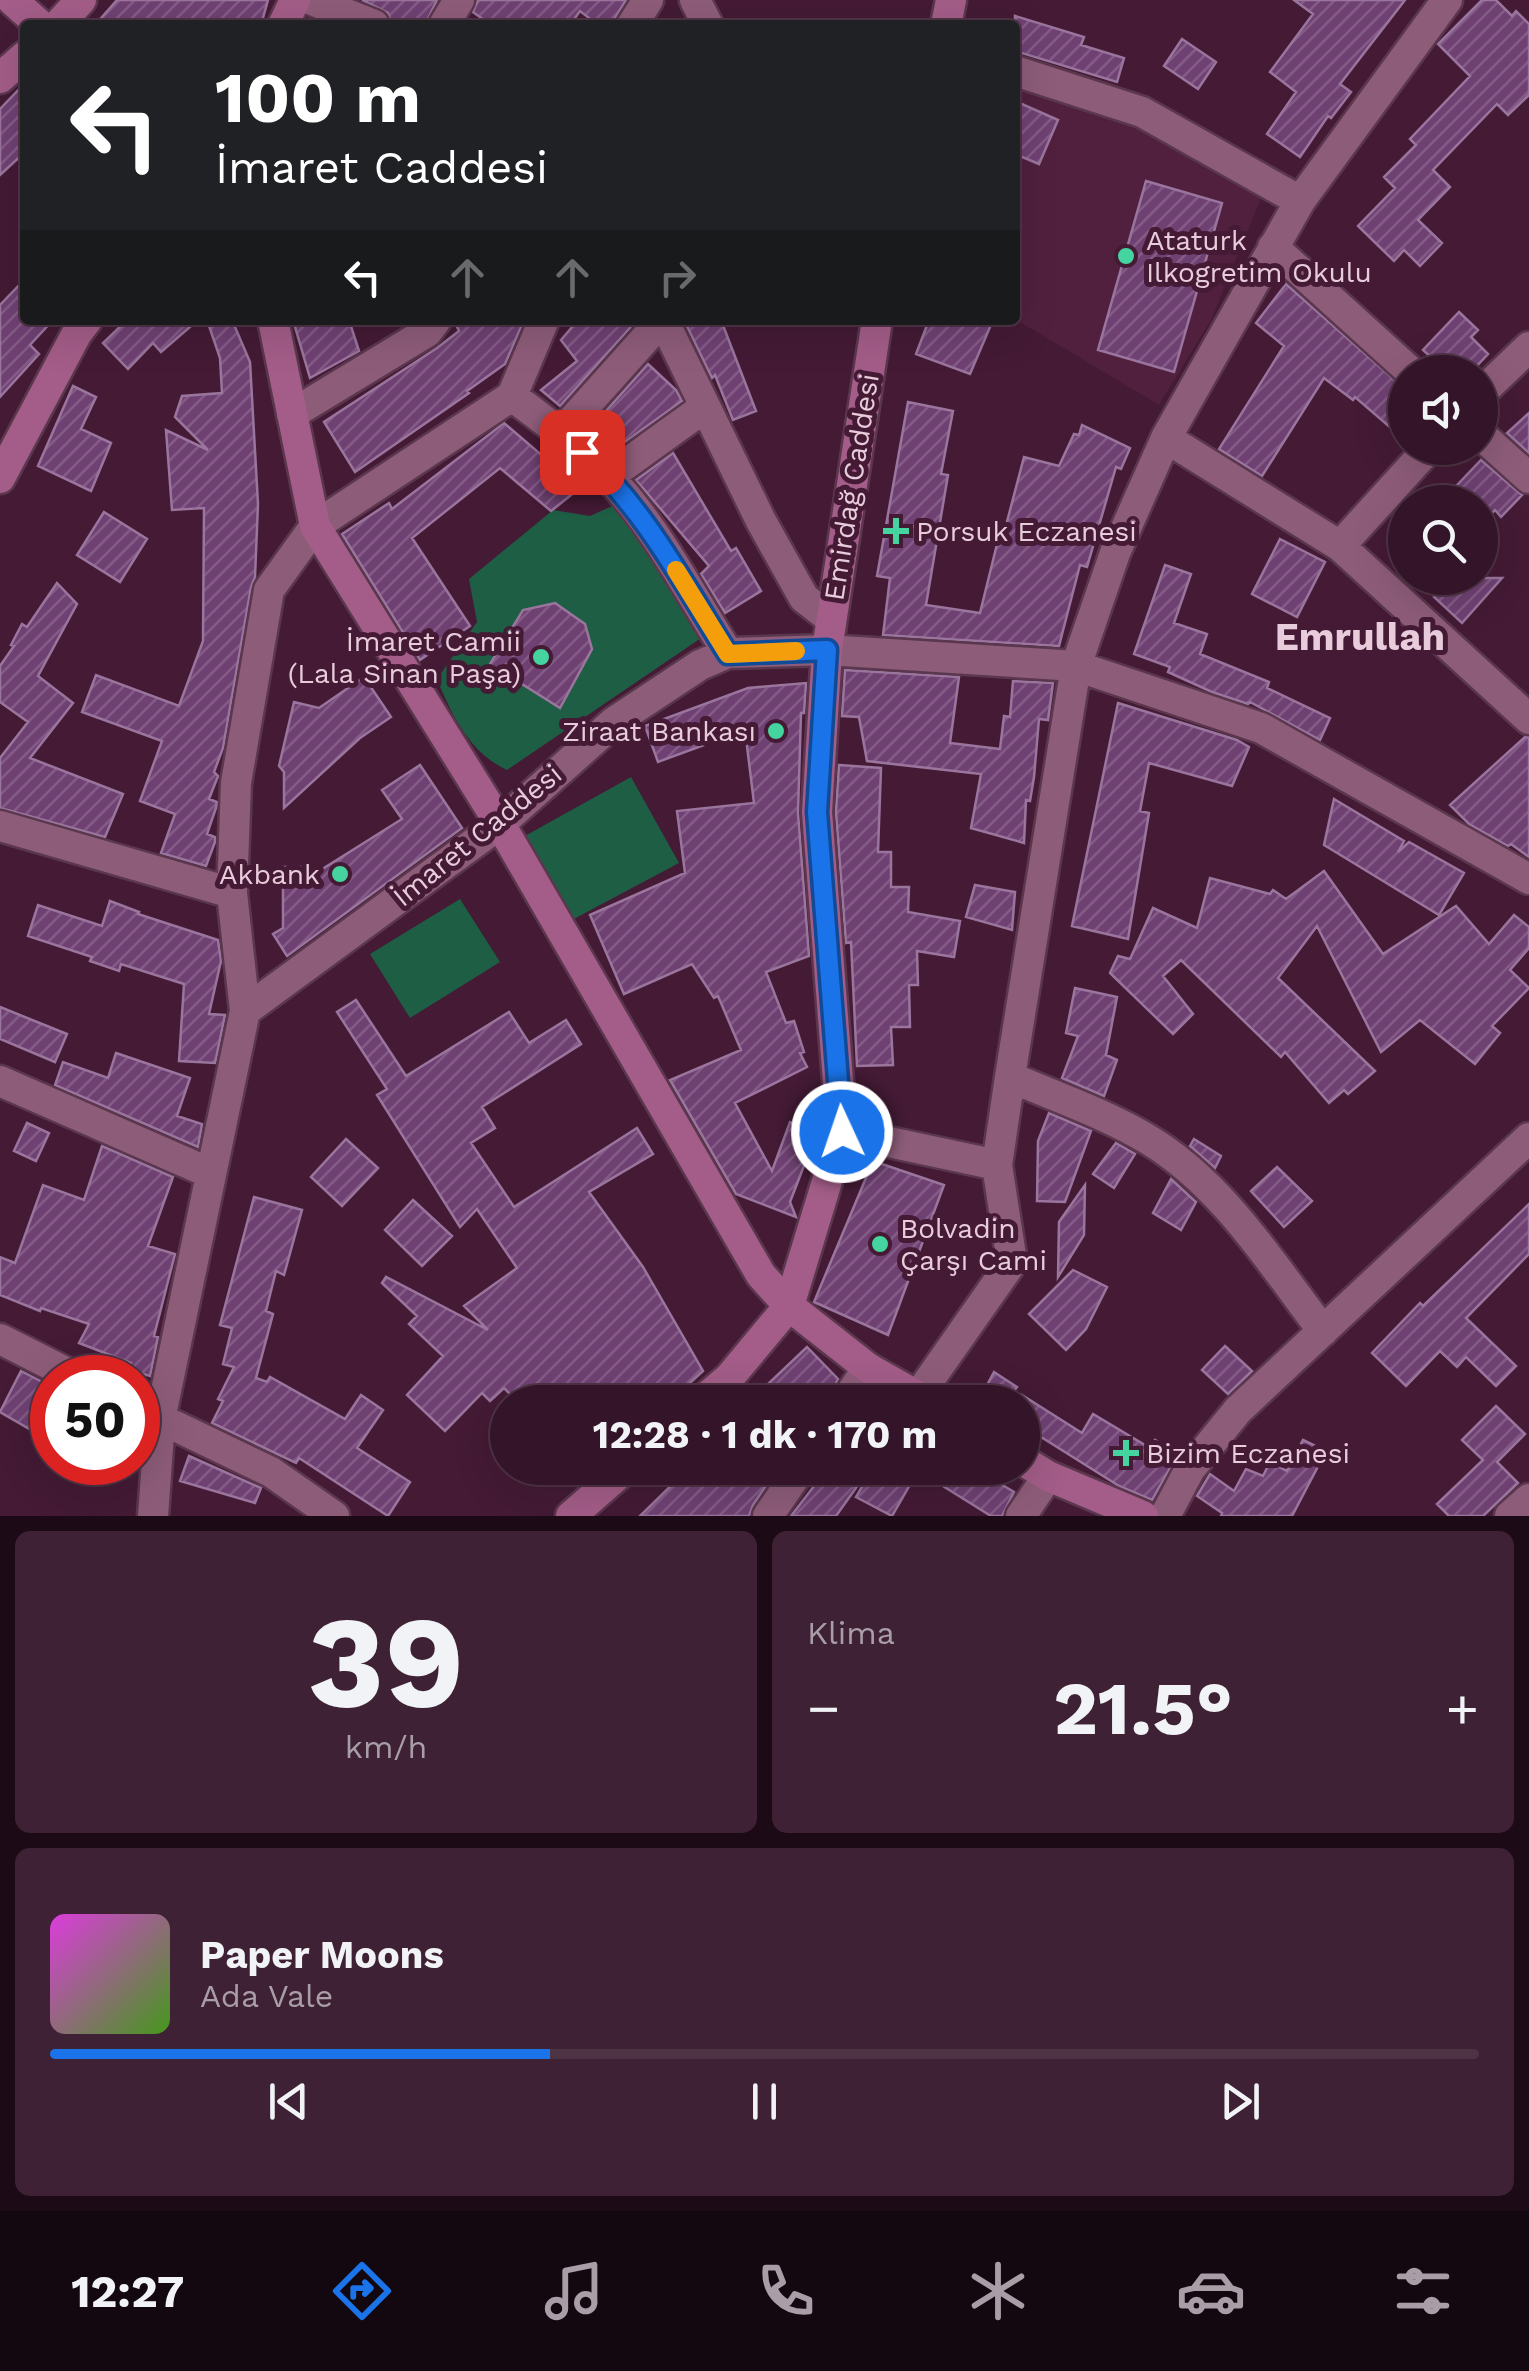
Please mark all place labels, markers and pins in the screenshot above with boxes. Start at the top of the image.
place label: Ataturk Ilkogretim Okulu [1146,224,1372,289]
marker: Ataturk Ilkogretim Okulu [1115,245,1137,267]
pin [540,410,625,495]
place label: Porsuk Eczanesi [916,515,1137,548]
marker: Porsuk Eczanesi [885,520,907,542]
place label: İmaret Camii (Lala Sinan Paşa) [288,625,521,690]
marker: İmaret Camii (Lala Sinan Paşa) [530,646,552,668]
place label: Ziraat Bankası [562,715,756,748]
marker: Ziraat Bankası [765,720,787,742]
place label: Akbank [219,858,320,891]
marker: Akbank [329,863,351,885]
place label: Bolvadin Çarşı Cami [900,1212,1047,1277]
marker: Bolvadin Çarşı Cami [869,1233,891,1255]
place label: Bizim Eczanesi [1146,1437,1350,1470]
marker: Bizim Eczanesi [1115,1442,1137,1464]

